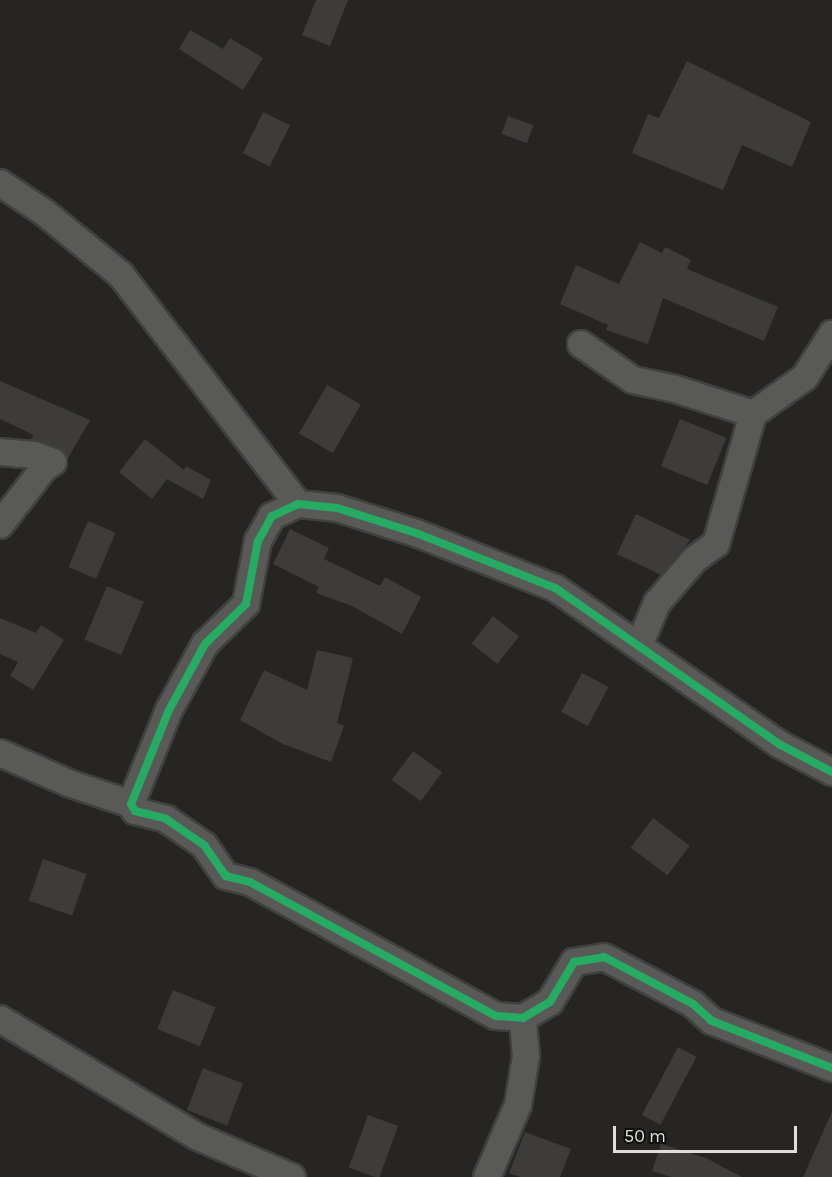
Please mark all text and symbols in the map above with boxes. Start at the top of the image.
scale bar [616,1114,800,1152]
text: 50 m [624,1125,666,1147]

